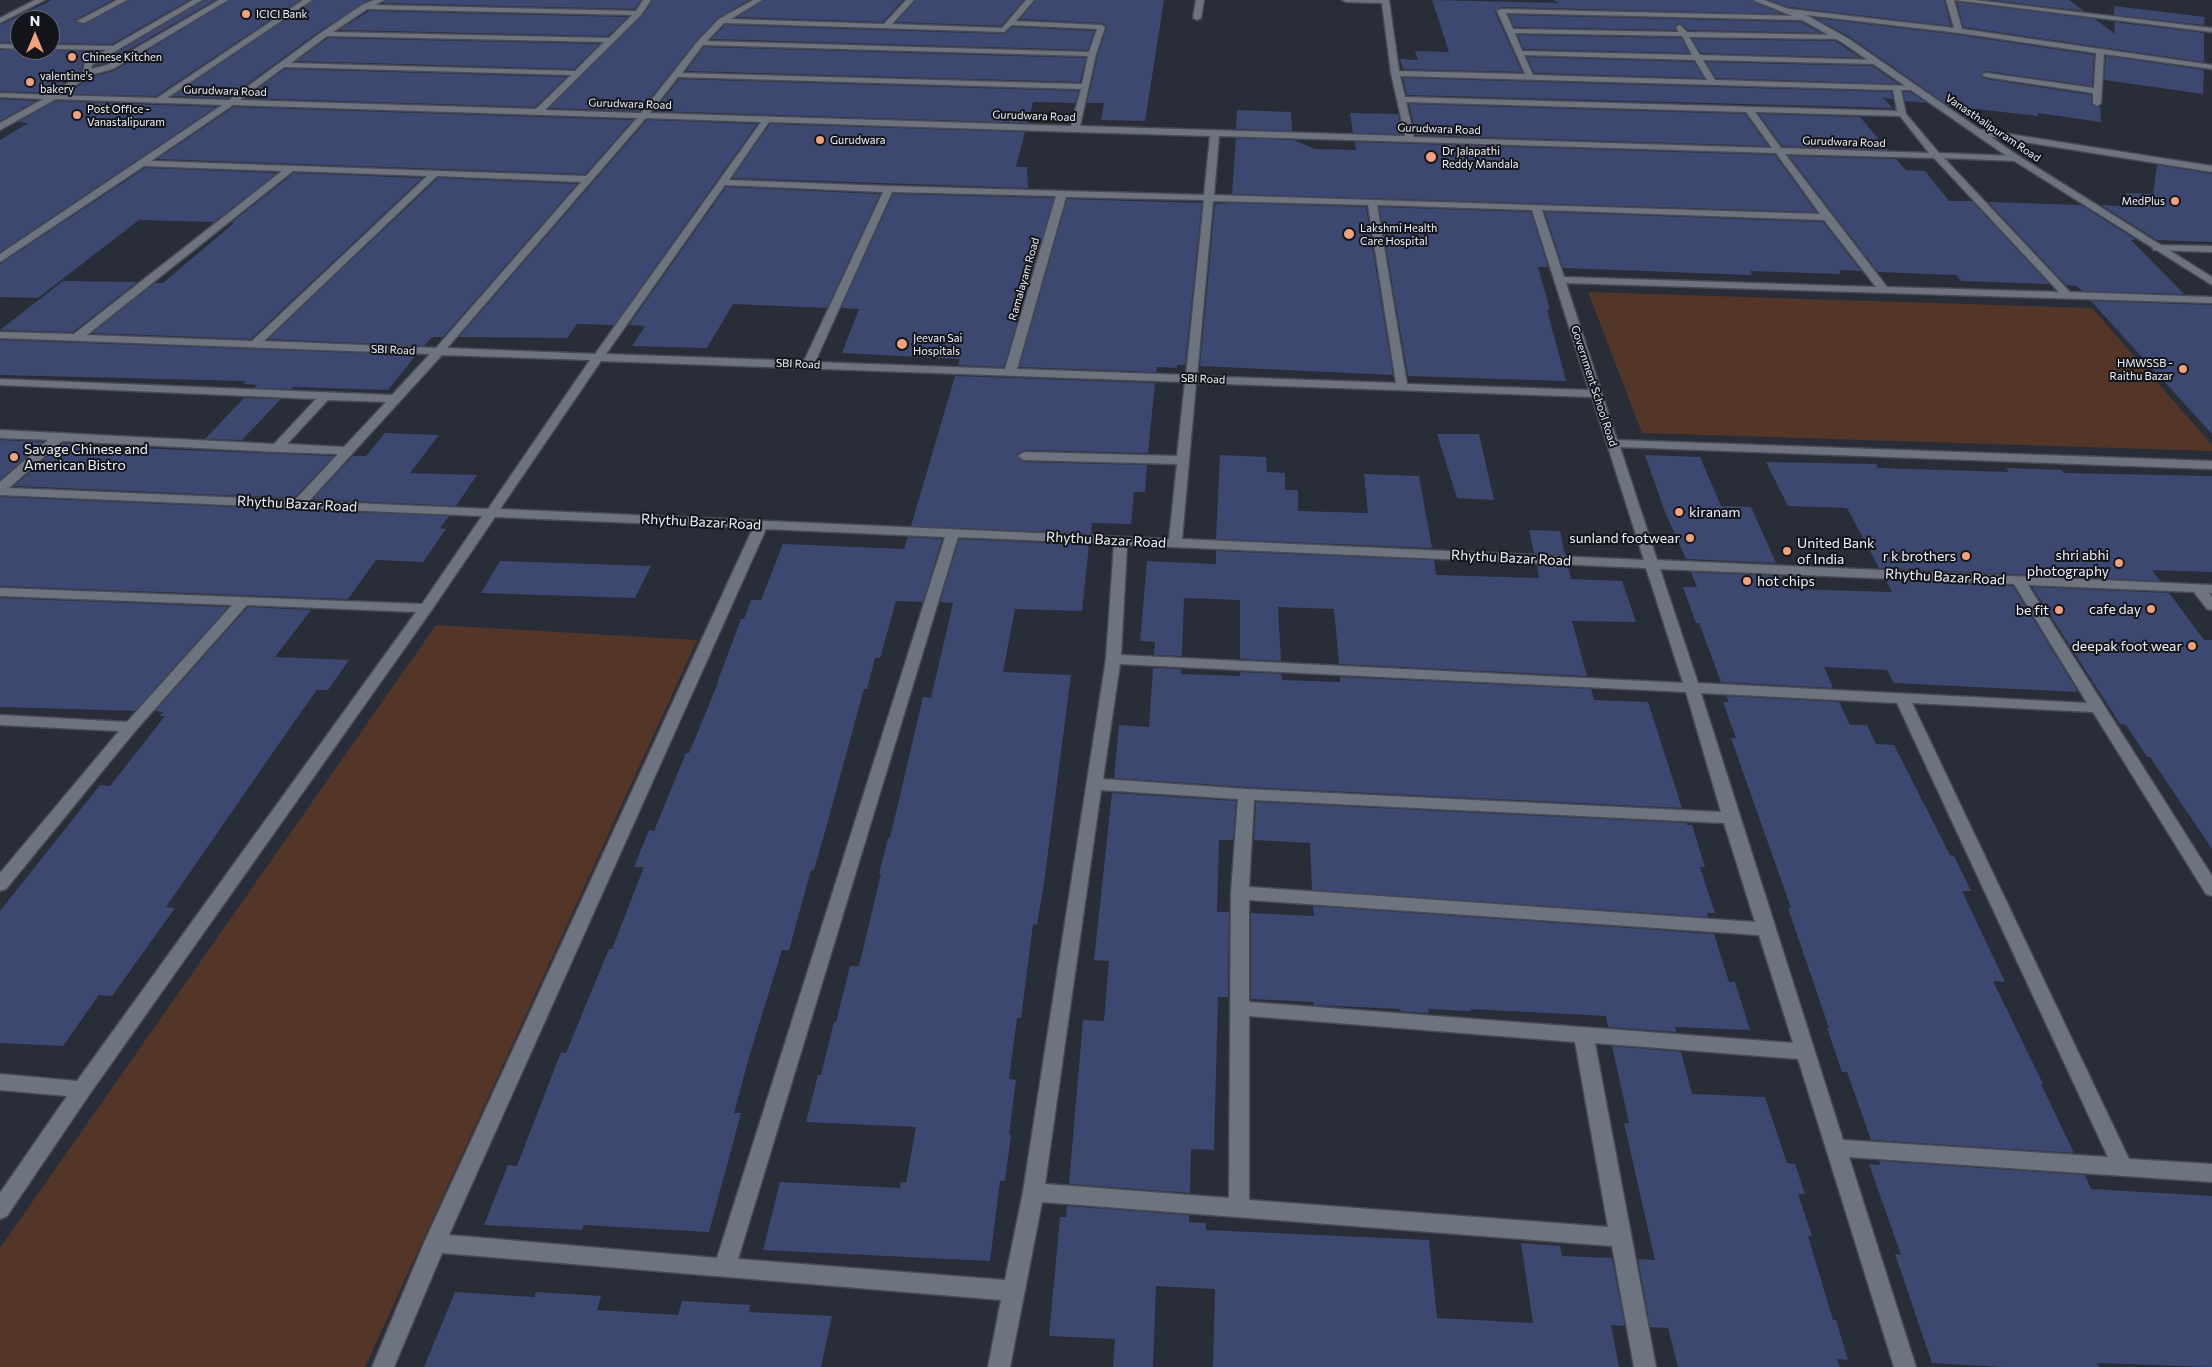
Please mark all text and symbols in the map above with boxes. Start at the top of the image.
place label: ICICI Bank [256,7,308,21]
marker: ICICI Bank [240,8,252,20]
north arrow [10,10,60,60]
text: N [30,12,40,29]
place label: Chinese Kitchen [82,50,162,64]
marker: Chinese Kitchen [66,51,78,63]
place label: valentine's bakery [40,69,93,95]
marker: valentine's bakery [24,76,36,88]
street label: Gurudwara Road [183,83,267,99]
street label: Vanasthalipuram Road [1943,91,2043,165]
street label: Gurudwara Road [588,96,672,112]
place label: Post Office - Vanastalipuram [87,102,165,128]
street label: Gurudwara Road [992,108,1076,124]
marker: Post Office - Vanastalipuram [71,109,83,121]
street label: Gurudwara Road [1397,121,1481,137]
place label: Gurudwara [830,133,886,147]
marker: Gurudwara [814,134,826,146]
street label: Gurudwara Road [1802,134,1886,150]
place label: Dr Jalapathi Reddy Mandala [1442,144,1518,170]
marker: Dr Jalapathi Reddy Mandala [1424,150,1438,164]
place label: MedPlus [2121,194,2165,208]
marker: MedPlus [2169,195,2181,207]
place label: Lakshmi Health Care Hospital [1360,221,1437,247]
marker: Lakshmi Health Care Hospital [1342,227,1356,241]
street label: Ramalayam Road [1006,236,1042,322]
street label: Government School Road [1568,324,1620,448]
place label: Jeevan Sai Hospitals [913,331,962,357]
marker: Jeevan Sai Hospitals [895,337,909,351]
street label: SBI Road [371,343,415,357]
place label: HMWSSB - Raithu Bazar [2110,356,2173,382]
street label: SBI Road [776,357,820,371]
marker: HMWSSB - Raithu Bazar [2177,363,2189,375]
street label: SBI Road [1181,372,1225,386]
place label: Savage Chinese and American Bistro [24,441,148,474]
marker: Savage Chinese and American Bistro [8,451,20,463]
street label: Rhythu Bazar Road [236,492,358,516]
place label: kiranam [1689,504,1741,520]
marker: kiranam [1673,506,1685,518]
street label: Rhythu Bazar Road [640,510,762,534]
street label: Rhythu Bazar Road [1045,528,1167,552]
place label: sunland footwear [1569,530,1680,546]
marker: sunland footwear [1684,532,1696,544]
place label: United Bank of India [1797,535,1875,568]
marker: United Bank of India [1781,545,1793,557]
street label: Rhythu Bazar Road [1450,546,1572,570]
place label: shri abhi photography [2027,547,2109,580]
place label: r k brothers [1883,548,1956,564]
marker: r k brothers [1960,550,1972,562]
marker: shri abhi photography [2113,557,2125,569]
street label: Rhythu Bazar Road [1884,565,2006,589]
place label: hot chips [1757,573,1815,589]
marker: hot chips [1741,575,1753,587]
place label: cafe day [2089,601,2141,617]
place label: be fit [2016,602,2049,618]
marker: cafe day [2145,603,2157,615]
marker: be fit [2053,604,2065,616]
place label: deepak foot wear [2072,638,2182,654]
marker: deepak foot wear [2186,640,2198,652]

